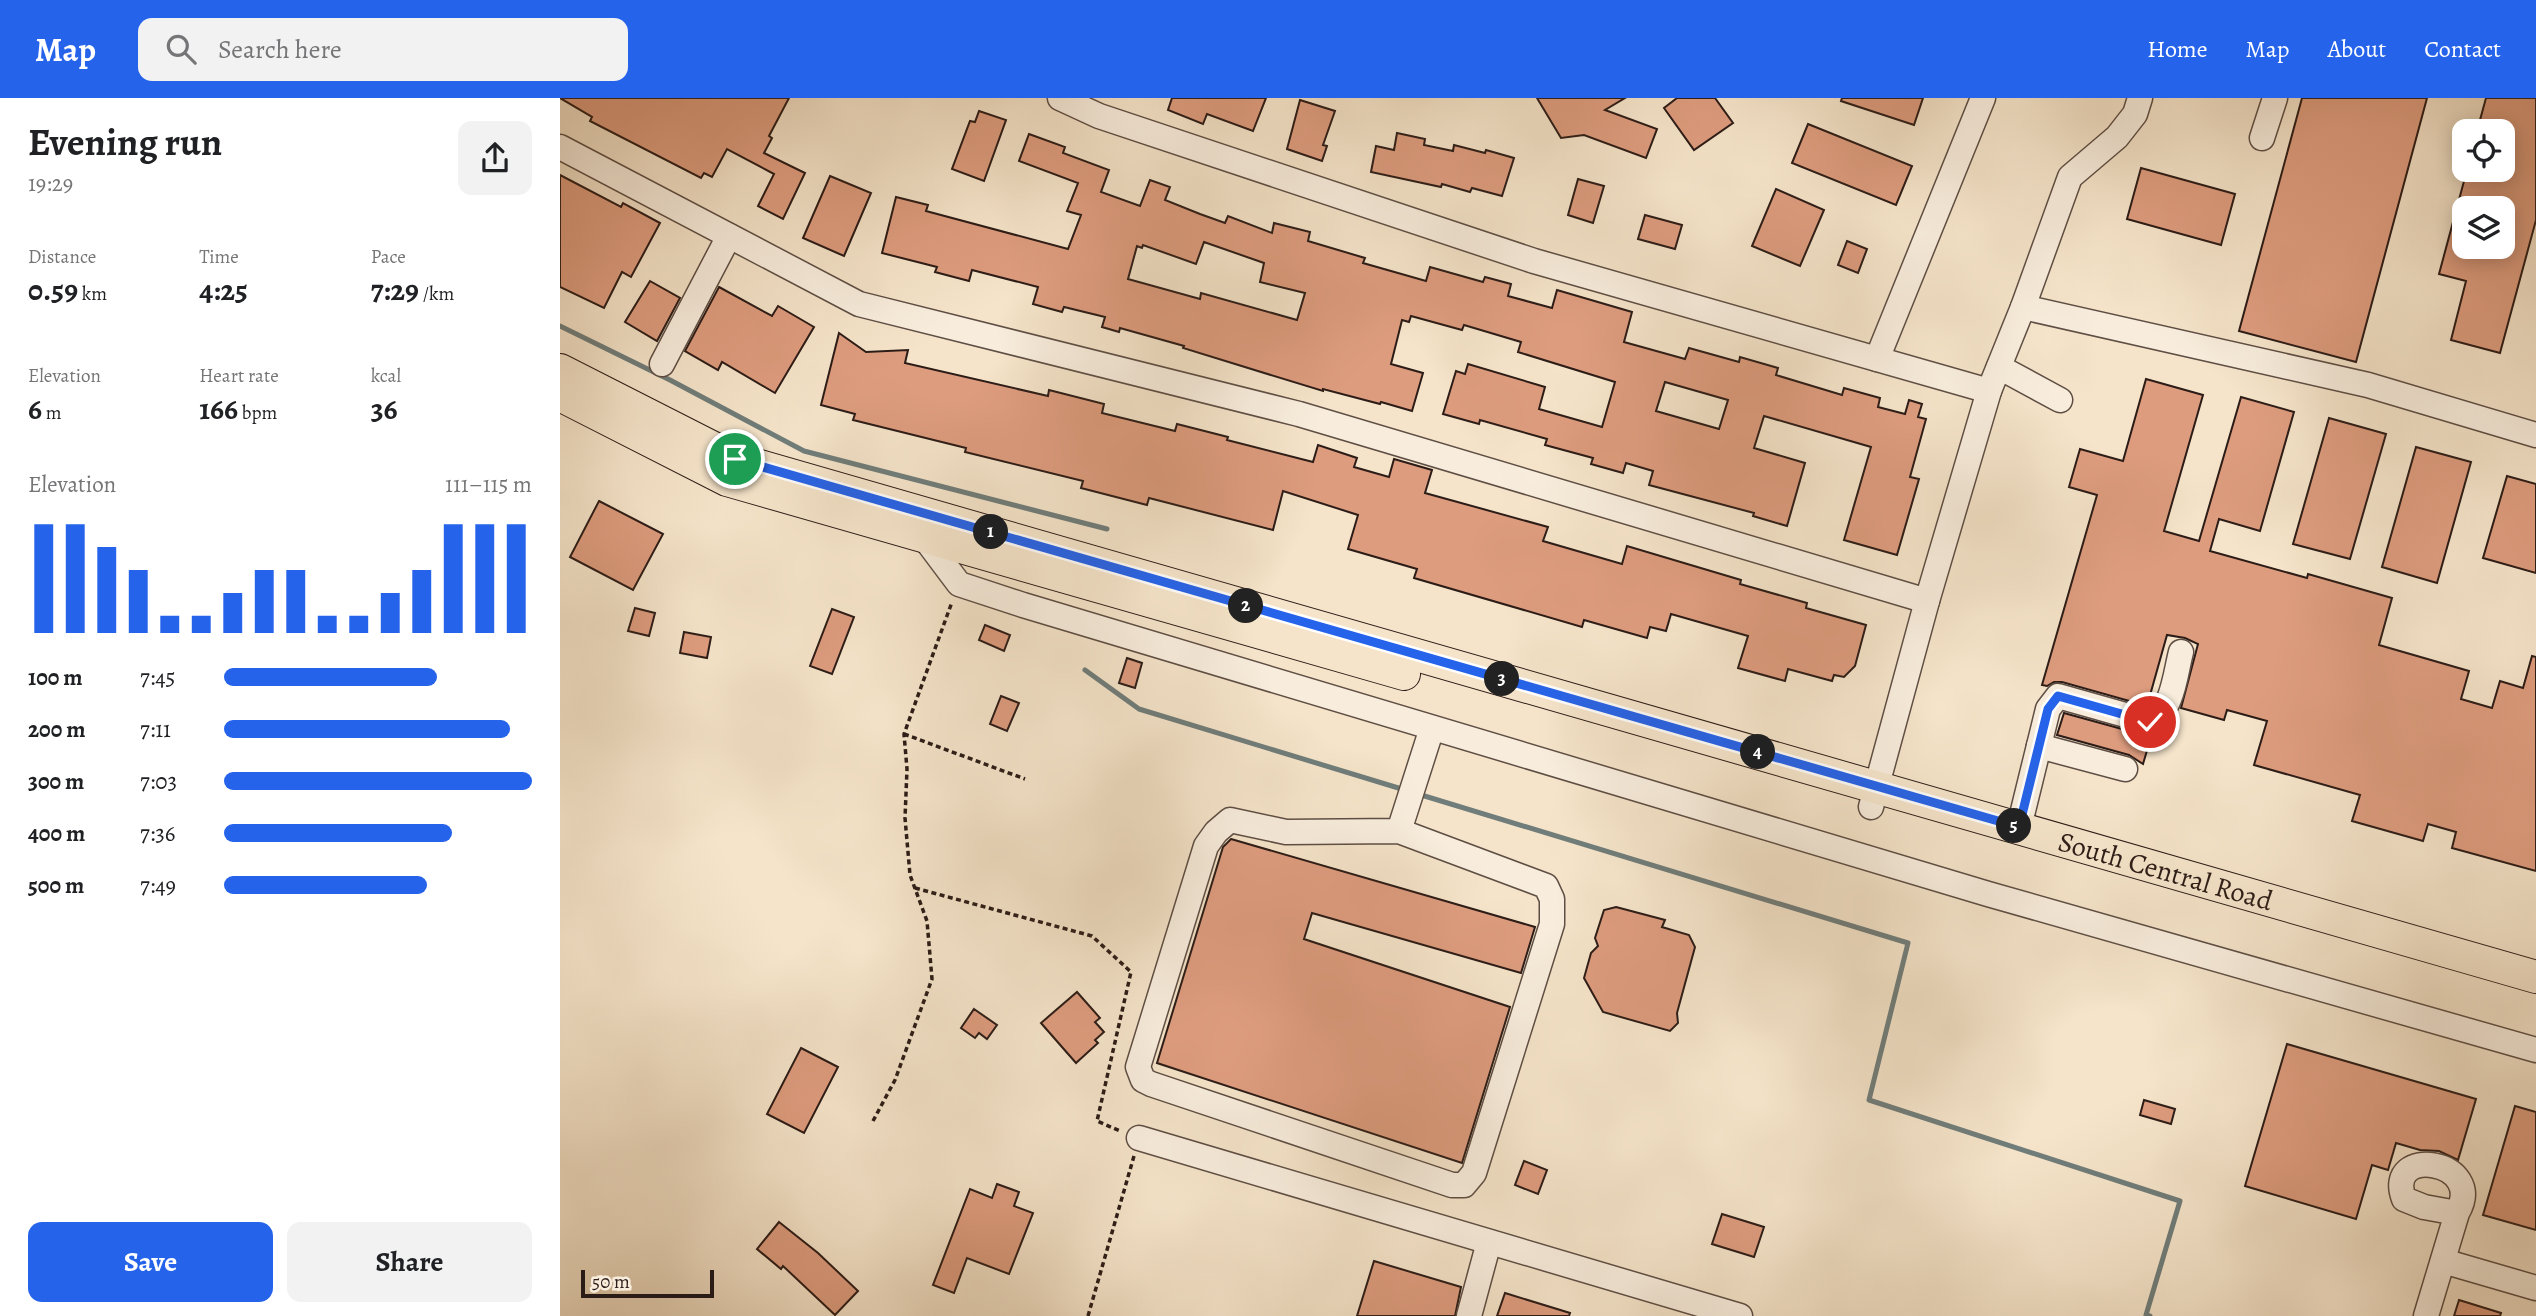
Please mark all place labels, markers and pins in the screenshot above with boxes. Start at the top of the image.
pin [705,429,765,489]
pin: 1 [974,514,1008,550]
pin: 2 [1228,588,1264,624]
pin: 3 [1485,662,1520,696]
pin [2120,692,2180,752]
pin: 4 [1740,734,1776,770]
pin: 5 [1996,808,2032,844]

